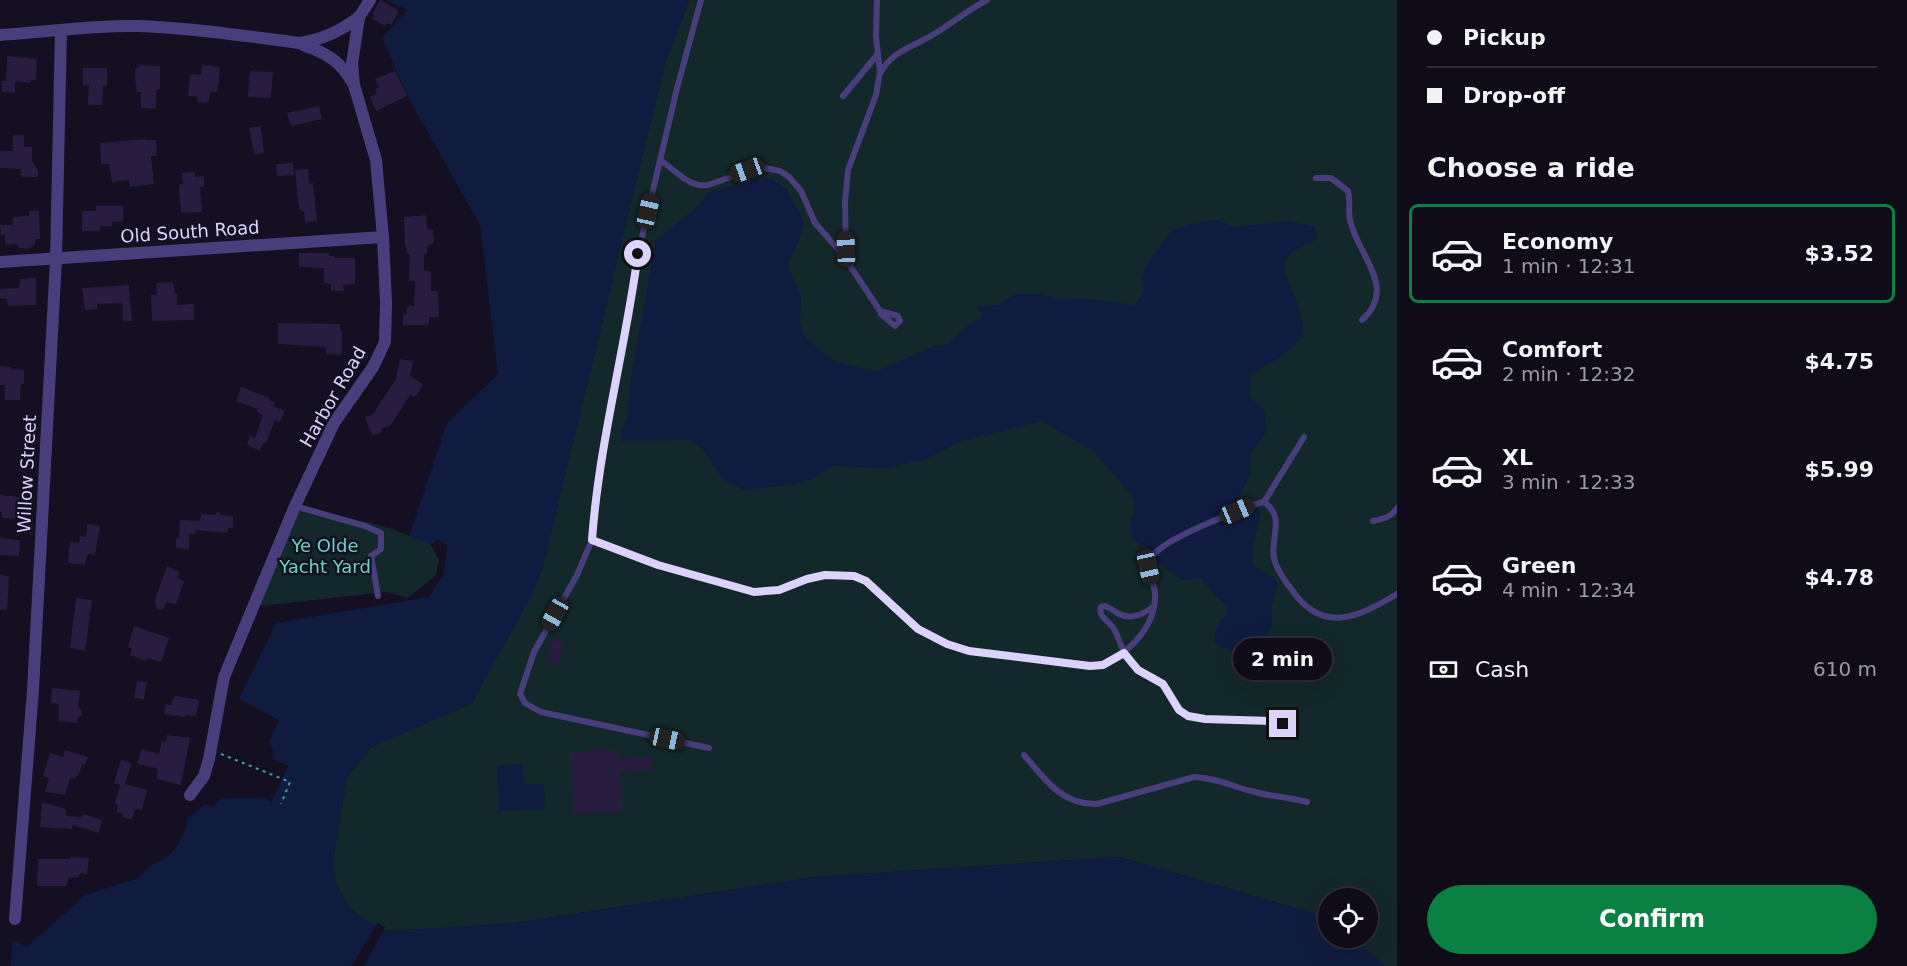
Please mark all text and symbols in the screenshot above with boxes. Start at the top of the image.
text: Pickup [1463,25,1546,50]
text: Drop-off [1463,83,1565,108]
text: Choose a ride [1427,152,1635,183]
car [727,155,767,185]
car [635,191,661,231]
street label: Old South Road [120,216,260,247]
icon: car [1430,227,1484,281]
text: Economy [1502,229,1613,254]
car [836,231,856,267]
route start [624,240,651,267]
text: $3.52 [1804,241,1874,266]
text: 1 min · 12:31 [1502,254,1636,278]
icon: car [1430,335,1484,389]
text: Comfort [1502,337,1602,362]
street label: Harbor Road [295,343,370,451]
text: $4.75 [1804,349,1874,374]
text: 2 min · 12:32 [1502,362,1636,386]
street label: Willow Street [13,414,40,534]
icon: car [1430,443,1484,497]
text: XL [1502,445,1533,470]
text: $5.99 [1804,457,1874,482]
text: 3 min · 12:33 [1502,470,1636,494]
car [1217,496,1257,526]
park label: Ye Olde Yacht Yard [278,535,371,577]
car [1135,547,1161,587]
icon: car [1430,551,1484,605]
text: Green [1502,553,1576,578]
text: $4.78 [1804,565,1874,590]
text: 4 min · 12:34 [1502,578,1636,602]
car [538,594,572,634]
callout: 2 min [1234,637,1332,679]
text: 2 min [1251,647,1314,671]
icon: cash [1427,653,1460,686]
text: Cash [1475,657,1529,682]
text: 610 m [1813,657,1877,681]
route end [1269,710,1296,737]
car [648,726,686,752]
button: Confirm [1427,885,1877,954]
map controls [1318,888,1378,948]
button: locate [1318,888,1378,948]

